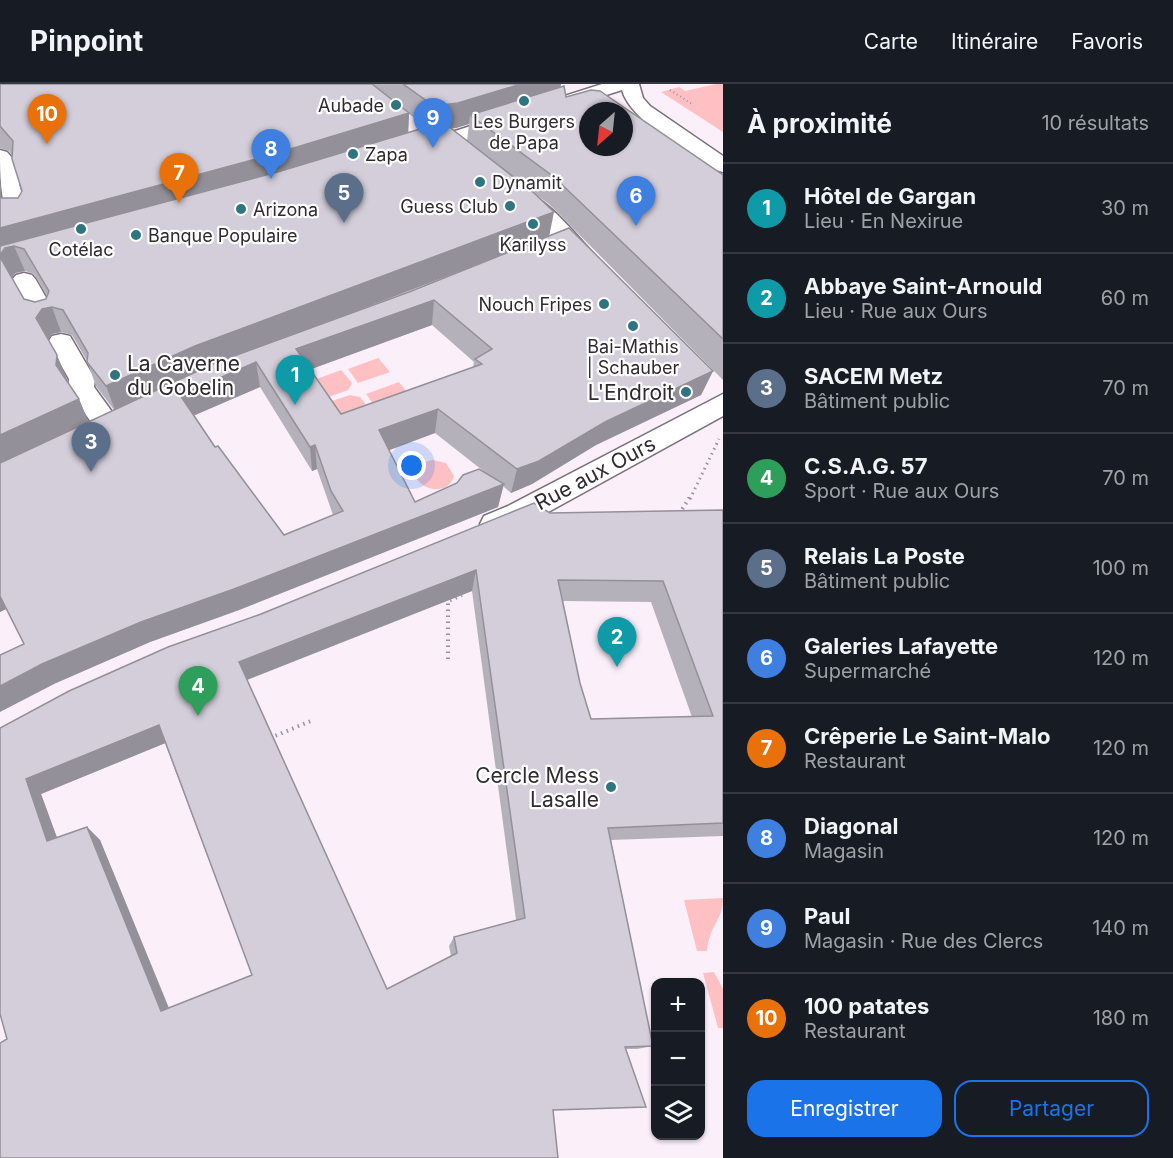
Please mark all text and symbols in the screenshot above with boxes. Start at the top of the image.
text: Pinpoint [30,24,143,58]
text: Carte [864,29,918,54]
text: Itinéraire [951,29,1038,54]
text: Favoris [1071,29,1143,54]
pin: 10 [28,94,66,144]
marker: Les Burgers de Papa [517,94,531,108]
place label: Aubade [318,95,384,116]
marker: Aubade [389,98,403,112]
pin: 9 [414,98,452,148]
north arrow [579,102,633,156]
text: À proximité [747,108,892,139]
place label: Les Burgers de Papa [473,111,575,153]
text: 10 résultats [1041,111,1149,135]
pin: 8 [252,130,290,179]
place label: Zapa [365,144,408,165]
marker: Zapa [346,147,360,161]
pin: 7 [160,154,198,203]
place label: Dynamit [492,172,562,193]
pin: 5 [324,174,364,223]
marker: Dynamit [473,175,487,189]
pin: 6 [616,176,656,226]
text: Hôtel de Gargan [804,183,976,209]
place label: Guess Club [400,196,498,217]
text: 1 [762,196,771,220]
text: 30 m [1101,196,1149,220]
place label: Arizona [253,199,318,220]
marker: Guess Club [503,199,517,213]
marker: Arizona [234,202,248,216]
text: Lieu · En Nexirue [804,209,963,233]
marker: Karilyss [526,217,540,231]
marker: Cotélac [74,222,88,236]
place label: Banque Populaire [148,225,297,246]
marker: Banque Populaire [129,228,143,242]
place label: Karilyss [499,234,567,255]
place label: Cotélac [49,239,113,260]
text: Abbaye Saint-Arnould [804,273,1042,299]
text: 2 [760,286,773,310]
text: 60 m [1101,286,1149,310]
place label: Nouch Fripes [478,294,592,315]
marker: Nouch Fripes [597,297,611,311]
text: Lieu · Rue aux Ours [804,299,987,323]
marker: Bai-Mathis | Schauber [626,319,640,333]
place label: Bai-Mathis | Schauber [587,336,680,378]
place label: La Caverne du Gobelin [127,351,240,400]
pin: 1 [276,356,314,405]
text: SACEM Metz [804,363,943,389]
marker: La Caverne du Gobelin [108,368,122,382]
text: 3 [760,376,773,400]
text: 70 m [1102,376,1149,400]
place label: L'Endroit [588,380,674,405]
marker: L'Endroit [679,385,693,399]
text: Bâtiment public [804,389,950,413]
pin: 3 [72,422,110,472]
street label: Rue aux Ours [530,431,660,515]
your location [397,451,426,480]
text: C.S.A.G. 57 [804,453,927,479]
text: 4 [760,466,773,490]
text: 70 m [1102,466,1149,490]
text: Sport · Rue aux Ours [804,479,999,503]
text: Relais La Poste [804,543,965,569]
text: 5 [760,556,773,580]
text: 100 m [1092,556,1149,580]
text: Bâtiment public [804,569,950,593]
pin: 2 [598,618,636,667]
text: Galeries Lafayette [804,633,998,659]
text: 6 [760,646,773,670]
text: 120 m [1093,646,1149,670]
text: Supermarché [804,659,931,683]
pin: 4 [178,666,218,716]
text: Crêperie Le Saint-Malo [804,723,1050,749]
text: 7 [761,736,772,760]
text: 120 m [1093,736,1149,760]
text: Restaurant [804,749,906,773]
place label: Cercle Mess Lasalle [475,763,599,812]
marker: Cercle Mess Lasalle [604,780,618,794]
text: Diagonal [804,813,898,839]
text: 8 [760,826,773,850]
text: 120 m [1093,826,1149,850]
text: Magasin [804,839,884,863]
text: Paul [804,903,850,929]
text: 9 [760,916,773,940]
text: 140 m [1092,916,1149,940]
text: Magasin · Rue des Clercs [804,929,1043,953]
map controls [651,978,705,1140]
button: + [651,978,705,1032]
text: 100 patates [804,993,929,1019]
text: 10 [755,1006,778,1030]
text: 180 m [1093,1006,1149,1030]
text: Restaurant [804,1019,906,1043]
button: − [651,1032,705,1086]
button: Enregistrer [747,1080,942,1137]
button: Partager [954,1080,1149,1137]
button: layers [651,1086,705,1140]

